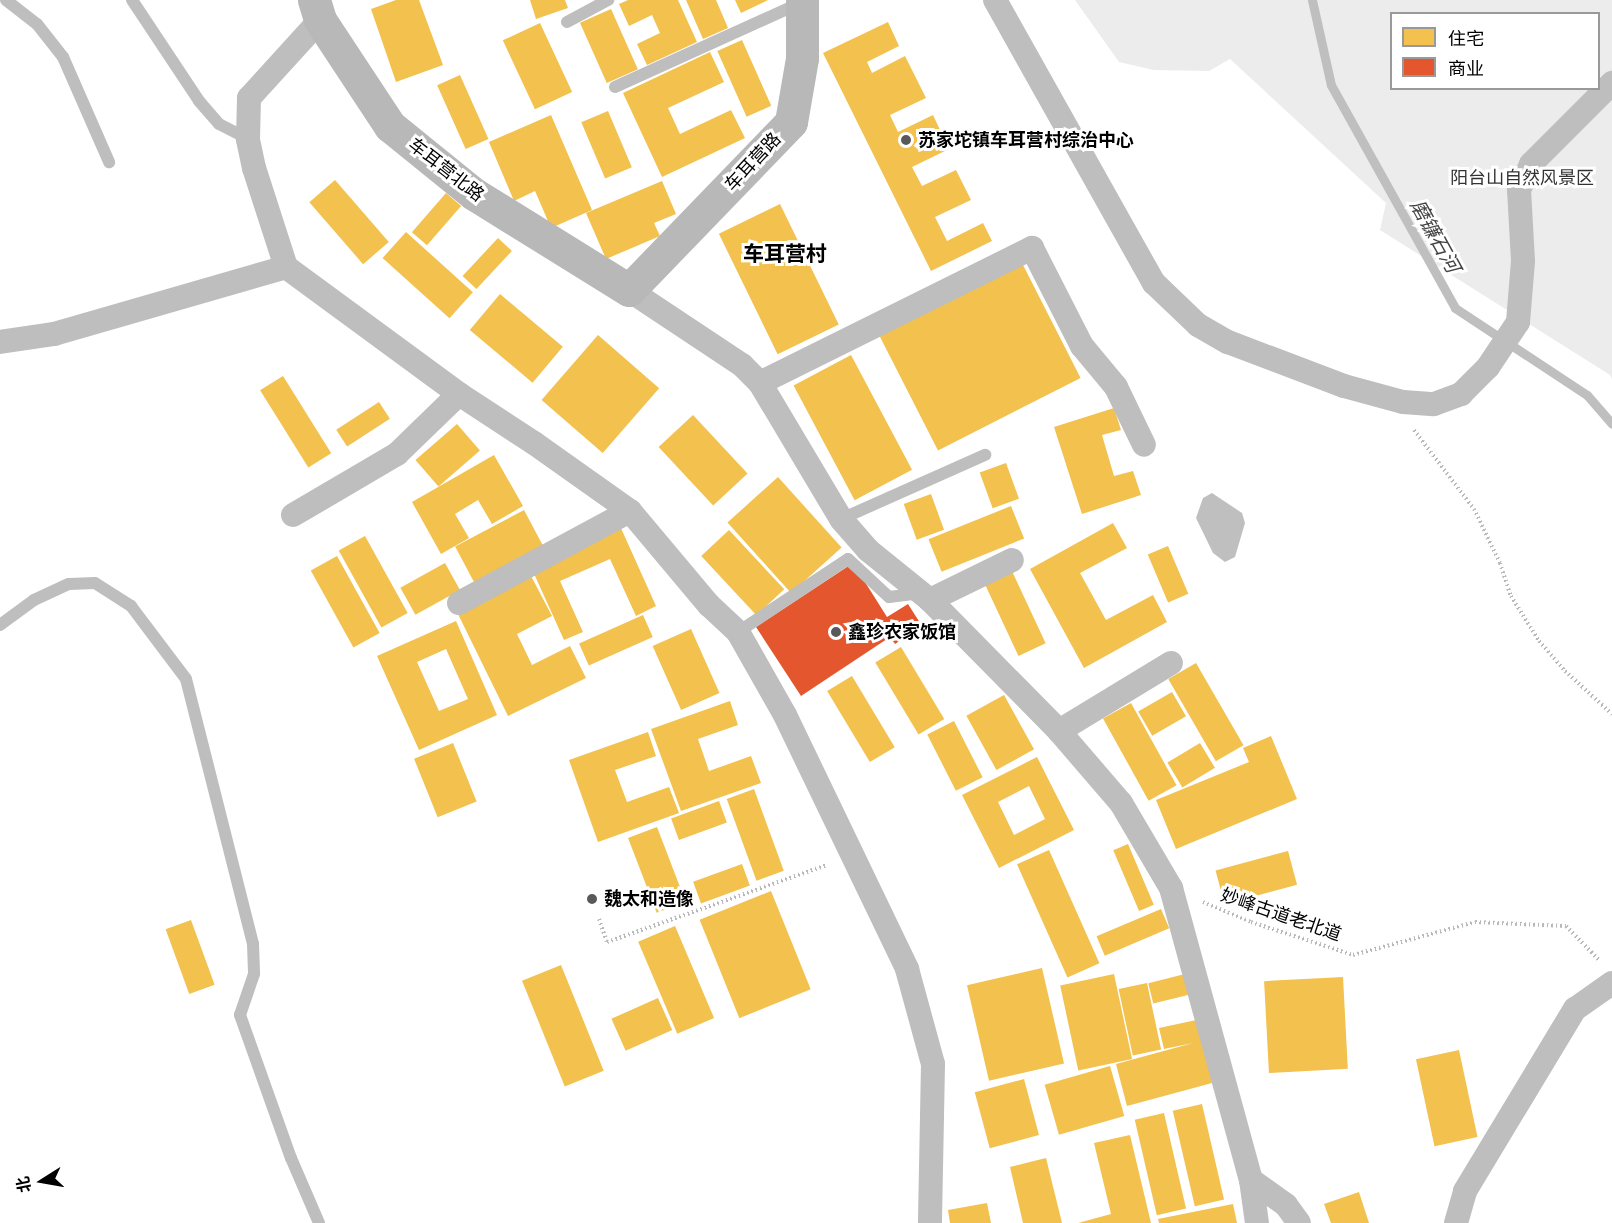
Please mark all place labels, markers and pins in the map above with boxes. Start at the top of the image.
place label: 苏家坨镇车耳营村综治中心 [918,129,1134,151]
marker: 苏家坨镇车耳营村综治中心 [899,133,913,147]
place label: 鑫珍农家饭馆 [848,621,956,643]
marker: 鑫珍农家饭馆 [829,625,843,639]
place label: 魏太和造像 [604,888,694,910]
marker: 魏太和造像 [585,892,599,906]

